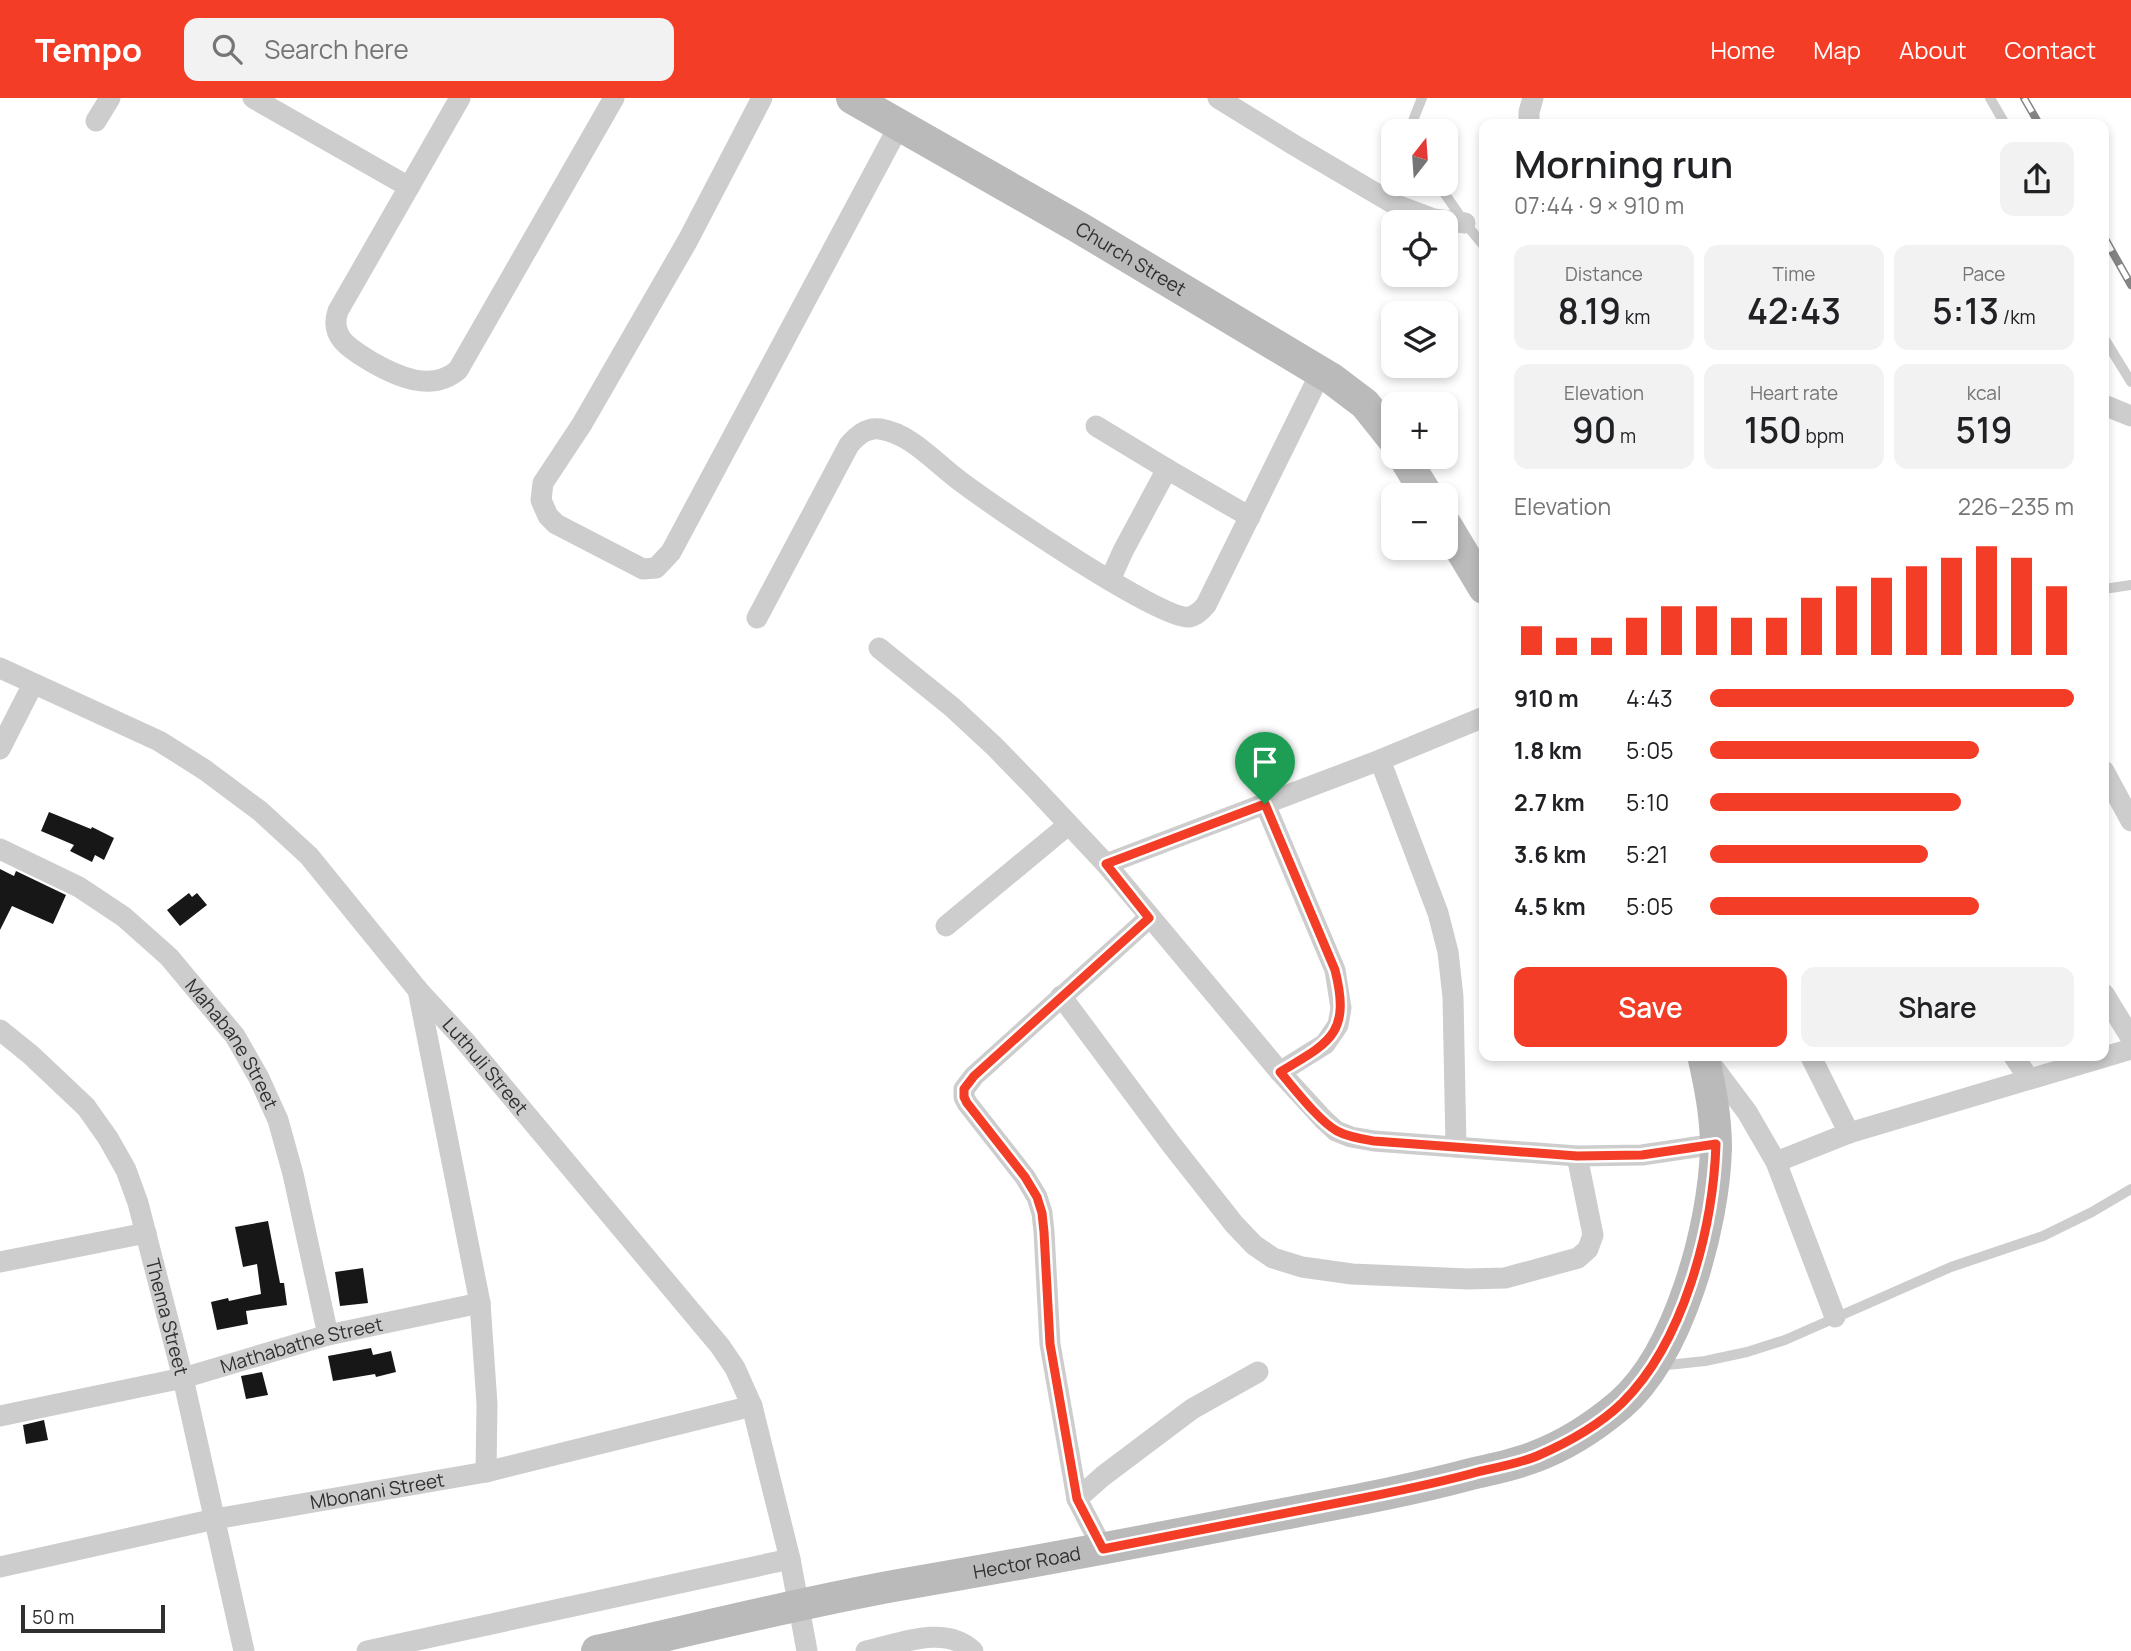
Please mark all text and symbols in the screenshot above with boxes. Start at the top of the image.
search box [184,18,674,81]
text: Tempo [35,27,142,72]
icon: search [208,30,246,68]
text: Search here [264,31,409,67]
text: Home [1710,33,1775,66]
text: Map [1813,33,1861,66]
text: About [1899,33,1967,66]
text: Contact [2005,33,2096,66]
north arrow [1381,119,1458,196]
map controls [1381,119,1458,560]
text: Morning run [1514,137,1733,189]
button: share [2000,142,2074,216]
text: 07:44 · 9 × 910 m [1514,189,1684,221]
button: locate [1381,210,1458,287]
street label: Church Street [1071,216,1191,302]
text: Distance [1565,261,1643,287]
text: Time [1773,261,1815,287]
text: Pace [1963,261,2005,287]
text: 8.19 [1558,287,1621,335]
text: 42:43 [1747,287,1841,335]
text: 5:13 [1932,287,1999,335]
button: layers [1381,301,1458,378]
text: km [1621,304,1650,330]
text: /km [1999,304,2036,330]
text: Elevation [1564,380,1644,406]
text: Heart rate [1750,380,1838,406]
text: kcal [1967,380,2001,406]
button: + [1381,392,1458,469]
text: 90 [1572,406,1616,454]
text: 150 [1744,406,1802,454]
text: 519 [1956,406,2012,454]
text: m [1616,423,1636,449]
text: bpm [1802,423,1844,449]
button: − [1381,483,1458,560]
text: Elevation [1514,490,1611,522]
text: 226–235 m [1958,490,2074,522]
text: 910 m [1514,682,1579,714]
text: 4:43 [1626,682,1673,714]
pin [1235,732,1295,804]
text: 1.8 km [1514,734,1582,766]
text: 5:05 [1626,734,1673,766]
icon: arrive [1246,743,1284,781]
text: 2.7 km [1514,786,1585,818]
text: 5:10 [1626,786,1669,818]
text: 3.6 km [1514,838,1586,870]
text: 5:21 [1626,838,1668,870]
text: 4.5 km [1514,890,1586,922]
text: 5:05 [1626,890,1673,922]
button: Save [1514,967,1787,1047]
button: Share [1801,967,2074,1047]
street label: Mahabane Street [179,973,284,1113]
street label: Luthuli Street [437,1012,534,1120]
street label: Thema Street [140,1256,195,1378]
street label: Mathabathe Street [217,1311,385,1379]
street label: Mbonani Street [308,1466,446,1515]
street label: Hector Road [971,1540,1083,1585]
scale bar [21,1602,164,1634]
text: 50 m [32,1604,74,1630]

